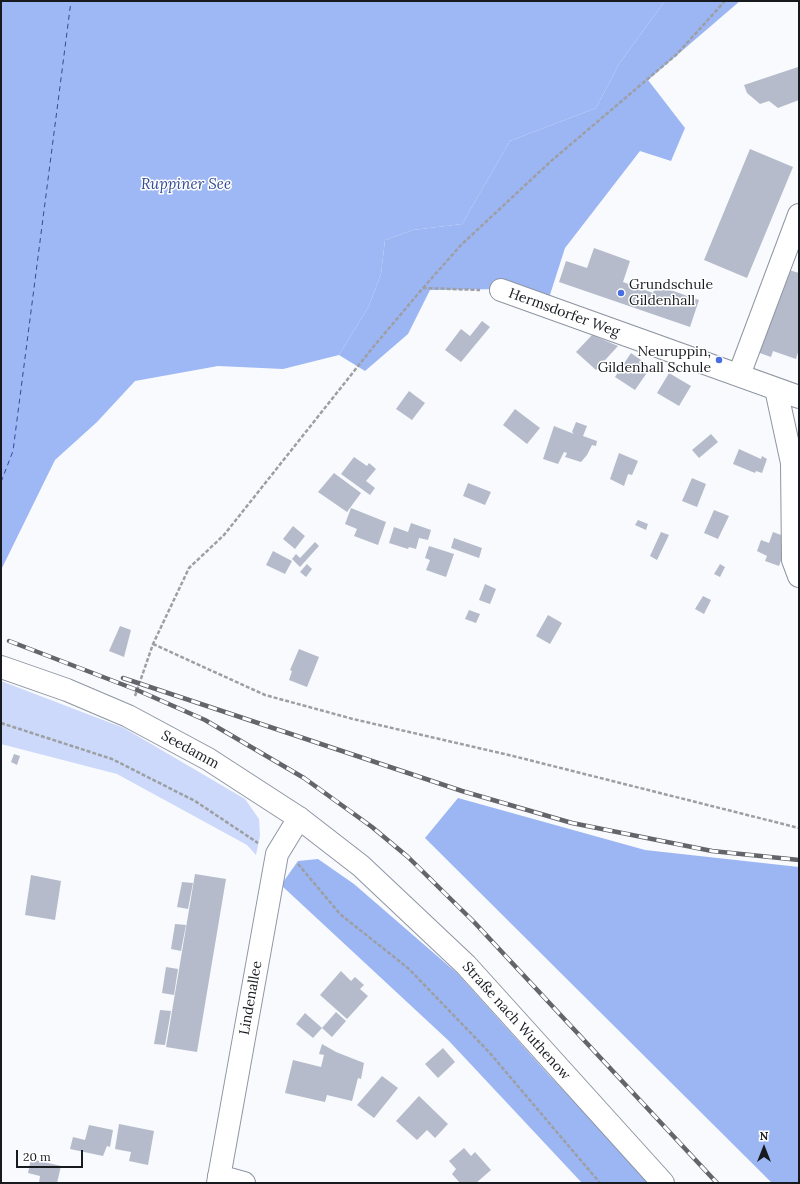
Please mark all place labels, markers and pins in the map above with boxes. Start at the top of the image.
place label: Grundschule Gildenhall [629,277,713,310]
marker: Grundschule Gildenhall [616,288,626,298]
place label: Neuruppin, Gildenhall Schule [598,344,711,376]
marker: Neuruppin, Gildenhall Schule [714,355,724,365]

